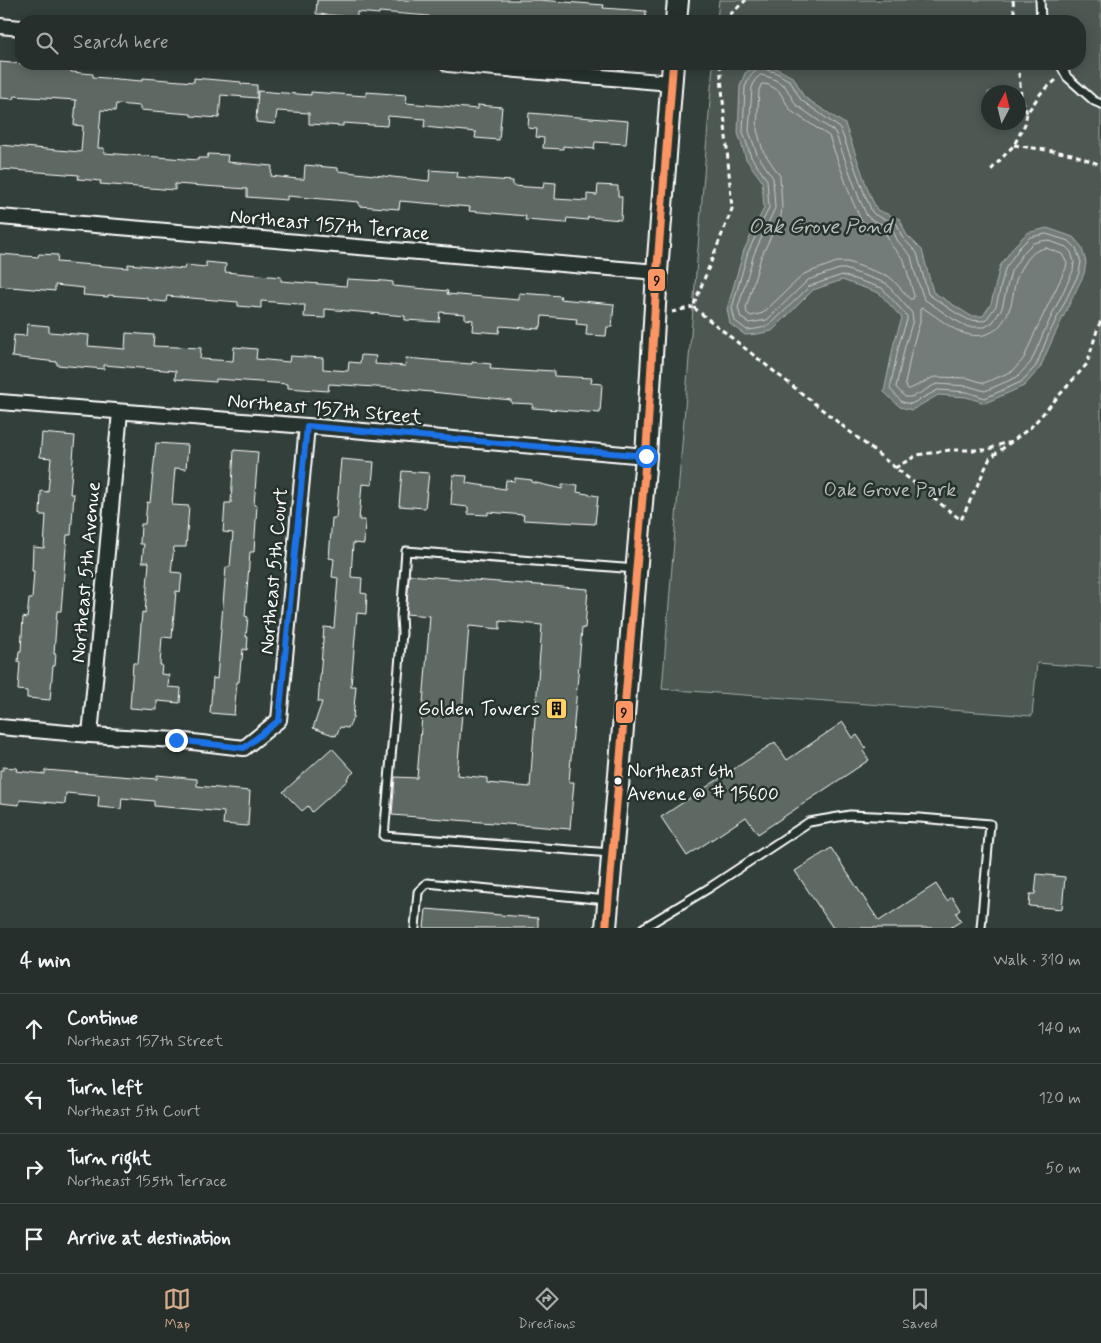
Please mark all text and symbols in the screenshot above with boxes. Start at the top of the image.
search box [15,15,1086,70]
icon: search [33,29,61,57]
text: Search here [73,30,169,55]
north arrow [981,85,1026,130]
street label: Northeast 157th Terrace [229,203,431,248]
water label: Oak Grove Pond [748,213,894,241]
line badge: 9 [647,268,666,292]
text: 9 [654,272,661,290]
street label: Northeast 157th Street [226,388,424,431]
route start [635,445,658,468]
park label: Oak Grove Park [824,477,956,504]
street label: Northeast 5th Avenue [65,480,108,664]
street label: Northeast 5th Court [254,486,295,656]
place label: Golden Towers [418,696,540,723]
building icon: Golden Towers [544,696,568,720]
line badge: 9 [615,700,634,724]
text: 9 [621,704,628,722]
route end [165,729,188,752]
place label: Northeast 6th Avenue @ # 15600 [627,759,779,807]
marker: Northeast 6th Avenue @ # 15600 [613,776,623,786]
text: 4 min [20,947,71,975]
text: Walk · 310 m [993,950,1081,971]
text: Continue [67,1006,138,1031]
icon: ahead [20,1015,48,1043]
text: 140 m [1037,1018,1081,1039]
text: Northeast 157th Street [67,1031,223,1052]
text: Turn left [67,1076,143,1101]
icon: left [20,1085,48,1113]
text: 120 m [1039,1088,1081,1109]
text: Northeast 5th Court [67,1101,201,1122]
text: Turn right [67,1146,151,1171]
icon: right [20,1155,48,1183]
text: 50 m [1045,1158,1081,1179]
text: Northeast 155th Terrace [67,1171,227,1192]
icon: arrive [20,1225,48,1253]
text: Arrive at destination [67,1226,231,1251]
tab: Map [163,1285,191,1333]
tab: Directions [518,1285,576,1333]
tab: Saved [902,1285,938,1333]

